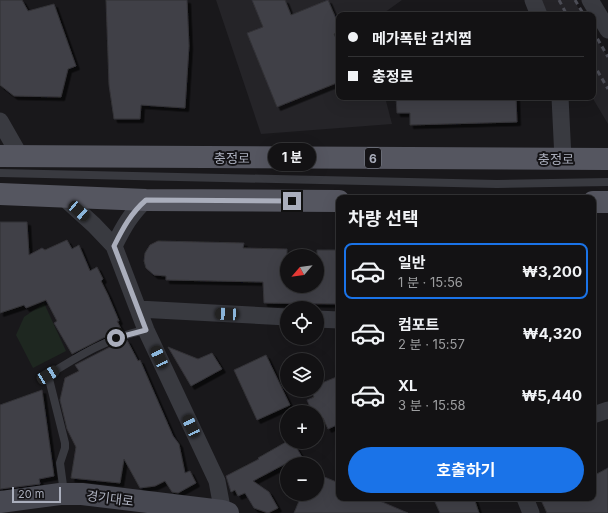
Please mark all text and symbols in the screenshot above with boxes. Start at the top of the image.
text: 메가폭탄 김치찜 [372,29,472,48]
text: 충정로 [372,67,413,86]
callout: 1 분 [268,143,316,171]
road number: 6 [365,148,381,168]
text: 1 분 [282,149,302,165]
street label: 충정로 [214,150,250,166]
street label: 충정로 [538,151,574,167]
route end [283,192,301,210]
car [66,199,92,223]
text: 차량 선택 [348,208,419,229]
north arrow [280,249,324,293]
map controls [280,249,324,501]
icon: car [350,253,386,289]
text: 일반 [398,253,426,272]
text: ₩3,200 [522,262,582,281]
text: 1 분 · 15:56 [398,274,463,290]
button: locate [280,301,324,345]
car [215,307,239,321]
icon: car [350,315,386,351]
text: 컴포트 [398,315,439,334]
text: ₩4,320 [523,324,582,343]
route start [107,329,125,347]
text: 2 분 · 15:57 [398,336,465,352]
car [148,344,170,370]
button: layers [280,353,324,397]
car [35,364,61,386]
text: XL [398,376,418,395]
icon: car [350,377,386,413]
text: ₩5,440 [522,386,582,405]
text: 3 분 · 15:58 [398,397,466,413]
button: + [280,405,324,449]
car [180,413,202,439]
button: 호출하기 [348,447,584,493]
button: − [280,457,324,501]
scale bar [12,485,61,504]
text: 20 m [18,487,44,501]
street label: 경기대로 [85,487,135,509]

